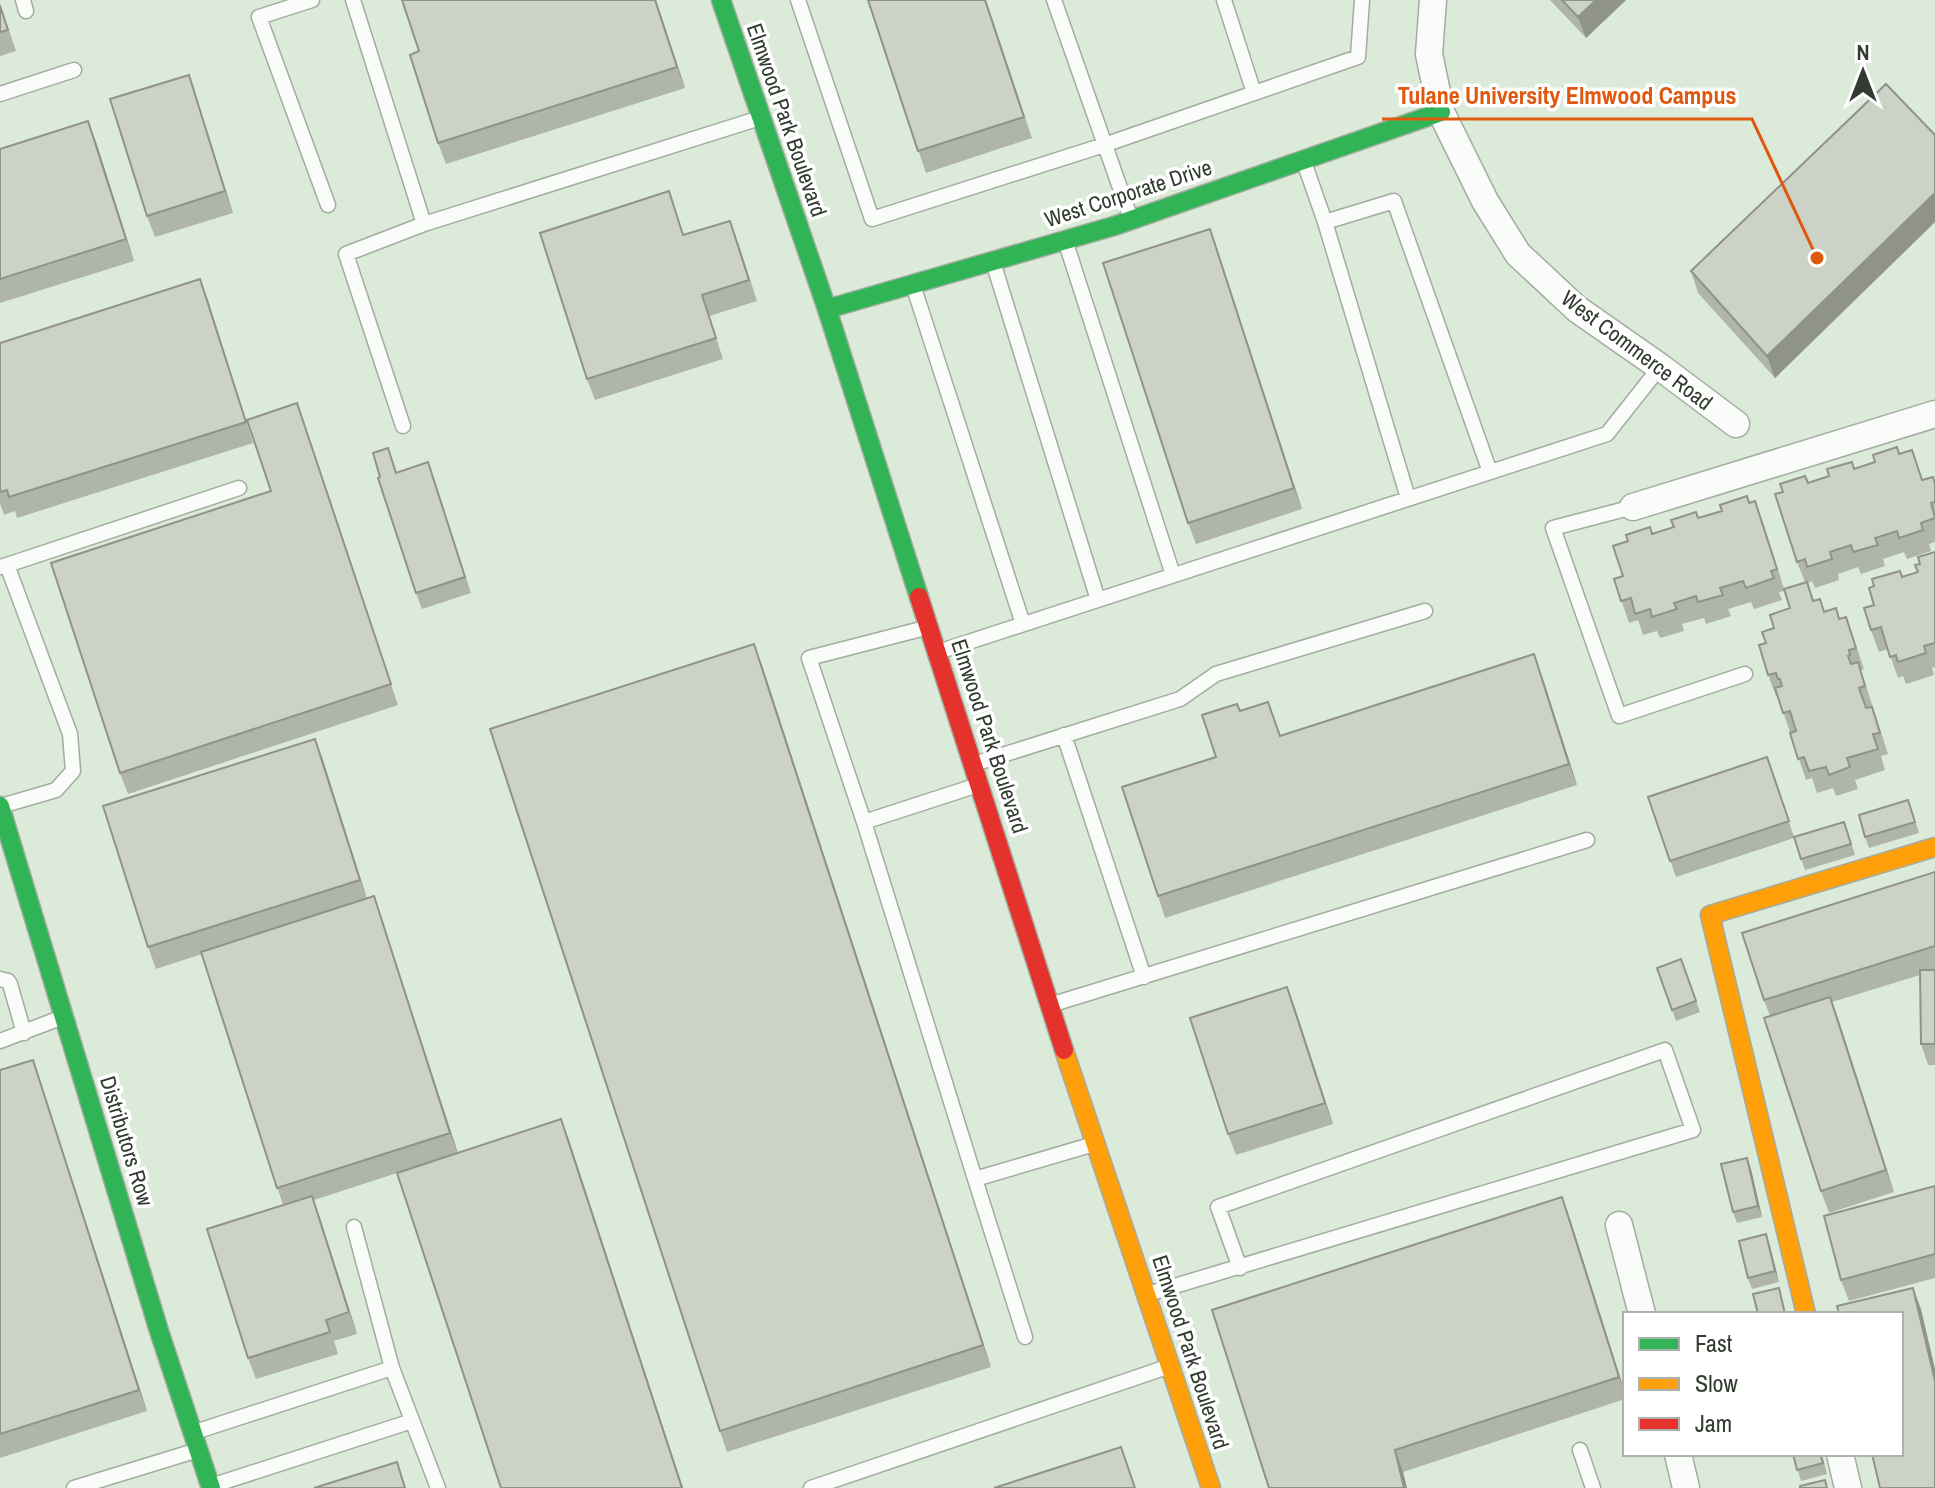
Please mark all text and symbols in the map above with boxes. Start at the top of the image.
street label: Elmwood Park Boulevard [740,19,834,221]
north arrow [1823,32,1903,112]
text: N [1856,37,1870,67]
callout: Tulane University Elmwood Campus [1382,71,1752,119]
text: Tulane University Elmwood Campus [1398,79,1736,111]
street label: West Corporate Drive [1041,152,1215,234]
street label: West Commerce Road [1555,283,1719,417]
street label: Elmwood Park Boulevard [944,635,1036,837]
street label: Distributors Row [93,1072,161,1210]
street label: Elmwood Park Boulevard [1145,1251,1237,1453]
legend [1623,1312,1903,1456]
text: Fast [1695,1327,1733,1359]
text: Slow [1695,1367,1738,1399]
text: Jam [1695,1407,1732,1439]

